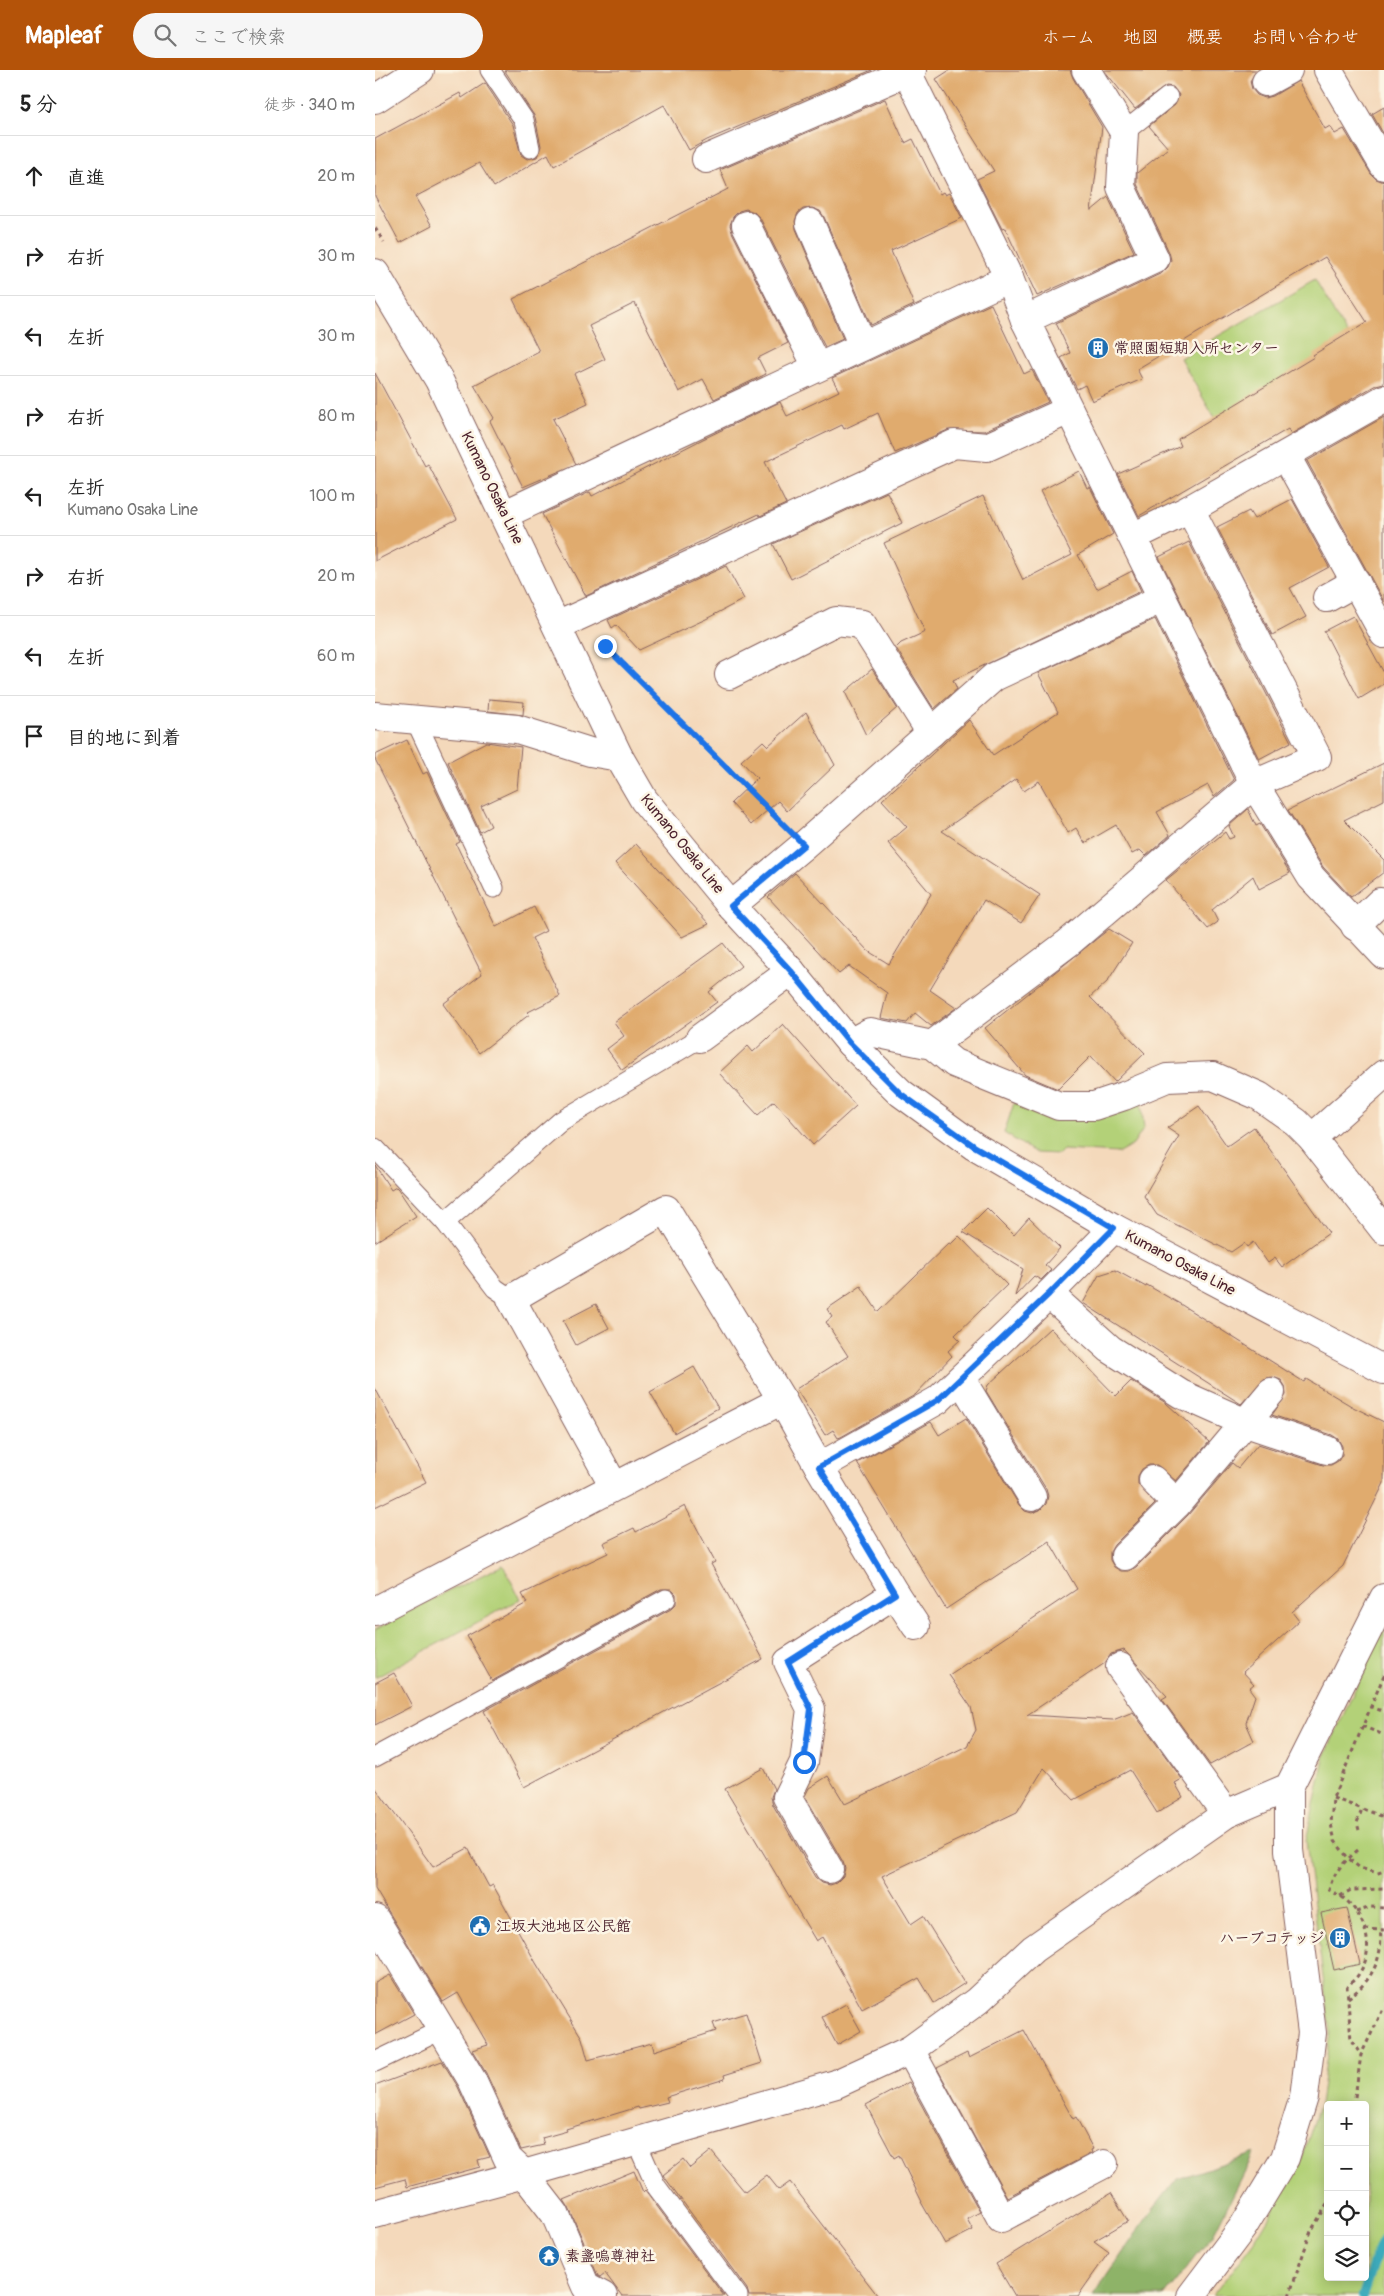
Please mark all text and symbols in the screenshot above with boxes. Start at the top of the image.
search box [133,13,483,58]
text: Mapleaf [25,21,103,50]
icon: search [151,21,179,49]
text: ここで検索 [191,25,286,49]
text: ホーム [1042,26,1095,49]
text: 地図 [1123,26,1159,49]
text: 概要 [1187,26,1223,49]
text: お問い合わせ [1251,26,1359,49]
text: 5 分 [20,91,57,118]
text: 徒歩 · 340 m [264,95,355,115]
icon: ahead [20,162,48,190]
text: 直進 [67,166,105,190]
text: 20 m [317,166,355,186]
icon: right [20,242,48,270]
text: 右折 [67,246,105,270]
text: 30 m [317,246,355,266]
icon: left [20,322,48,350]
text: 左折 [67,326,105,350]
text: 30 m [317,326,355,346]
building icon: 常照園短期入所センター [1086,336,1110,360]
place label: 常照園短期入所センター [1114,339,1279,358]
icon: right [20,402,48,430]
text: 右折 [67,406,105,430]
text: 80 m [318,406,355,426]
street label: Kumano Osaka Line [457,429,528,548]
text: 左折 [67,476,105,500]
icon: left [20,482,48,510]
text: 100 m [309,486,355,506]
text: Kumano Osaka Line [67,500,198,520]
icon: right [20,562,48,590]
text: 右折 [67,566,105,590]
text: 20 m [317,566,355,586]
route end [594,635,617,658]
icon: left [20,642,48,670]
text: 左折 [67,646,105,670]
text: 60 m [317,646,355,666]
icon: arrive [20,722,48,750]
text: 目的地に到着 [67,726,181,750]
street label: Kumano Osaka Line [636,790,728,898]
street label: Kumano Osaka Line [1121,1226,1239,1300]
route start [793,1751,816,1774]
public building icon: 江坂大池地区公民館 [468,1914,492,1938]
place label: 江坂大池地区公民館 [496,1917,631,1936]
building icon: ハーブコテッジ [1328,1926,1352,1950]
place label: ハーブコテッジ [1220,1929,1324,1948]
map controls [1324,2101,1369,2281]
button: + [1324,2101,1369,2146]
button: − [1324,2146,1369,2191]
button: locate [1324,2191,1369,2236]
button: layers [1324,2236,1369,2281]
temple icon: 素盞嗚尊神社 [537,2244,561,2268]
place label: 素盞嗚尊神社 [565,2247,655,2266]

